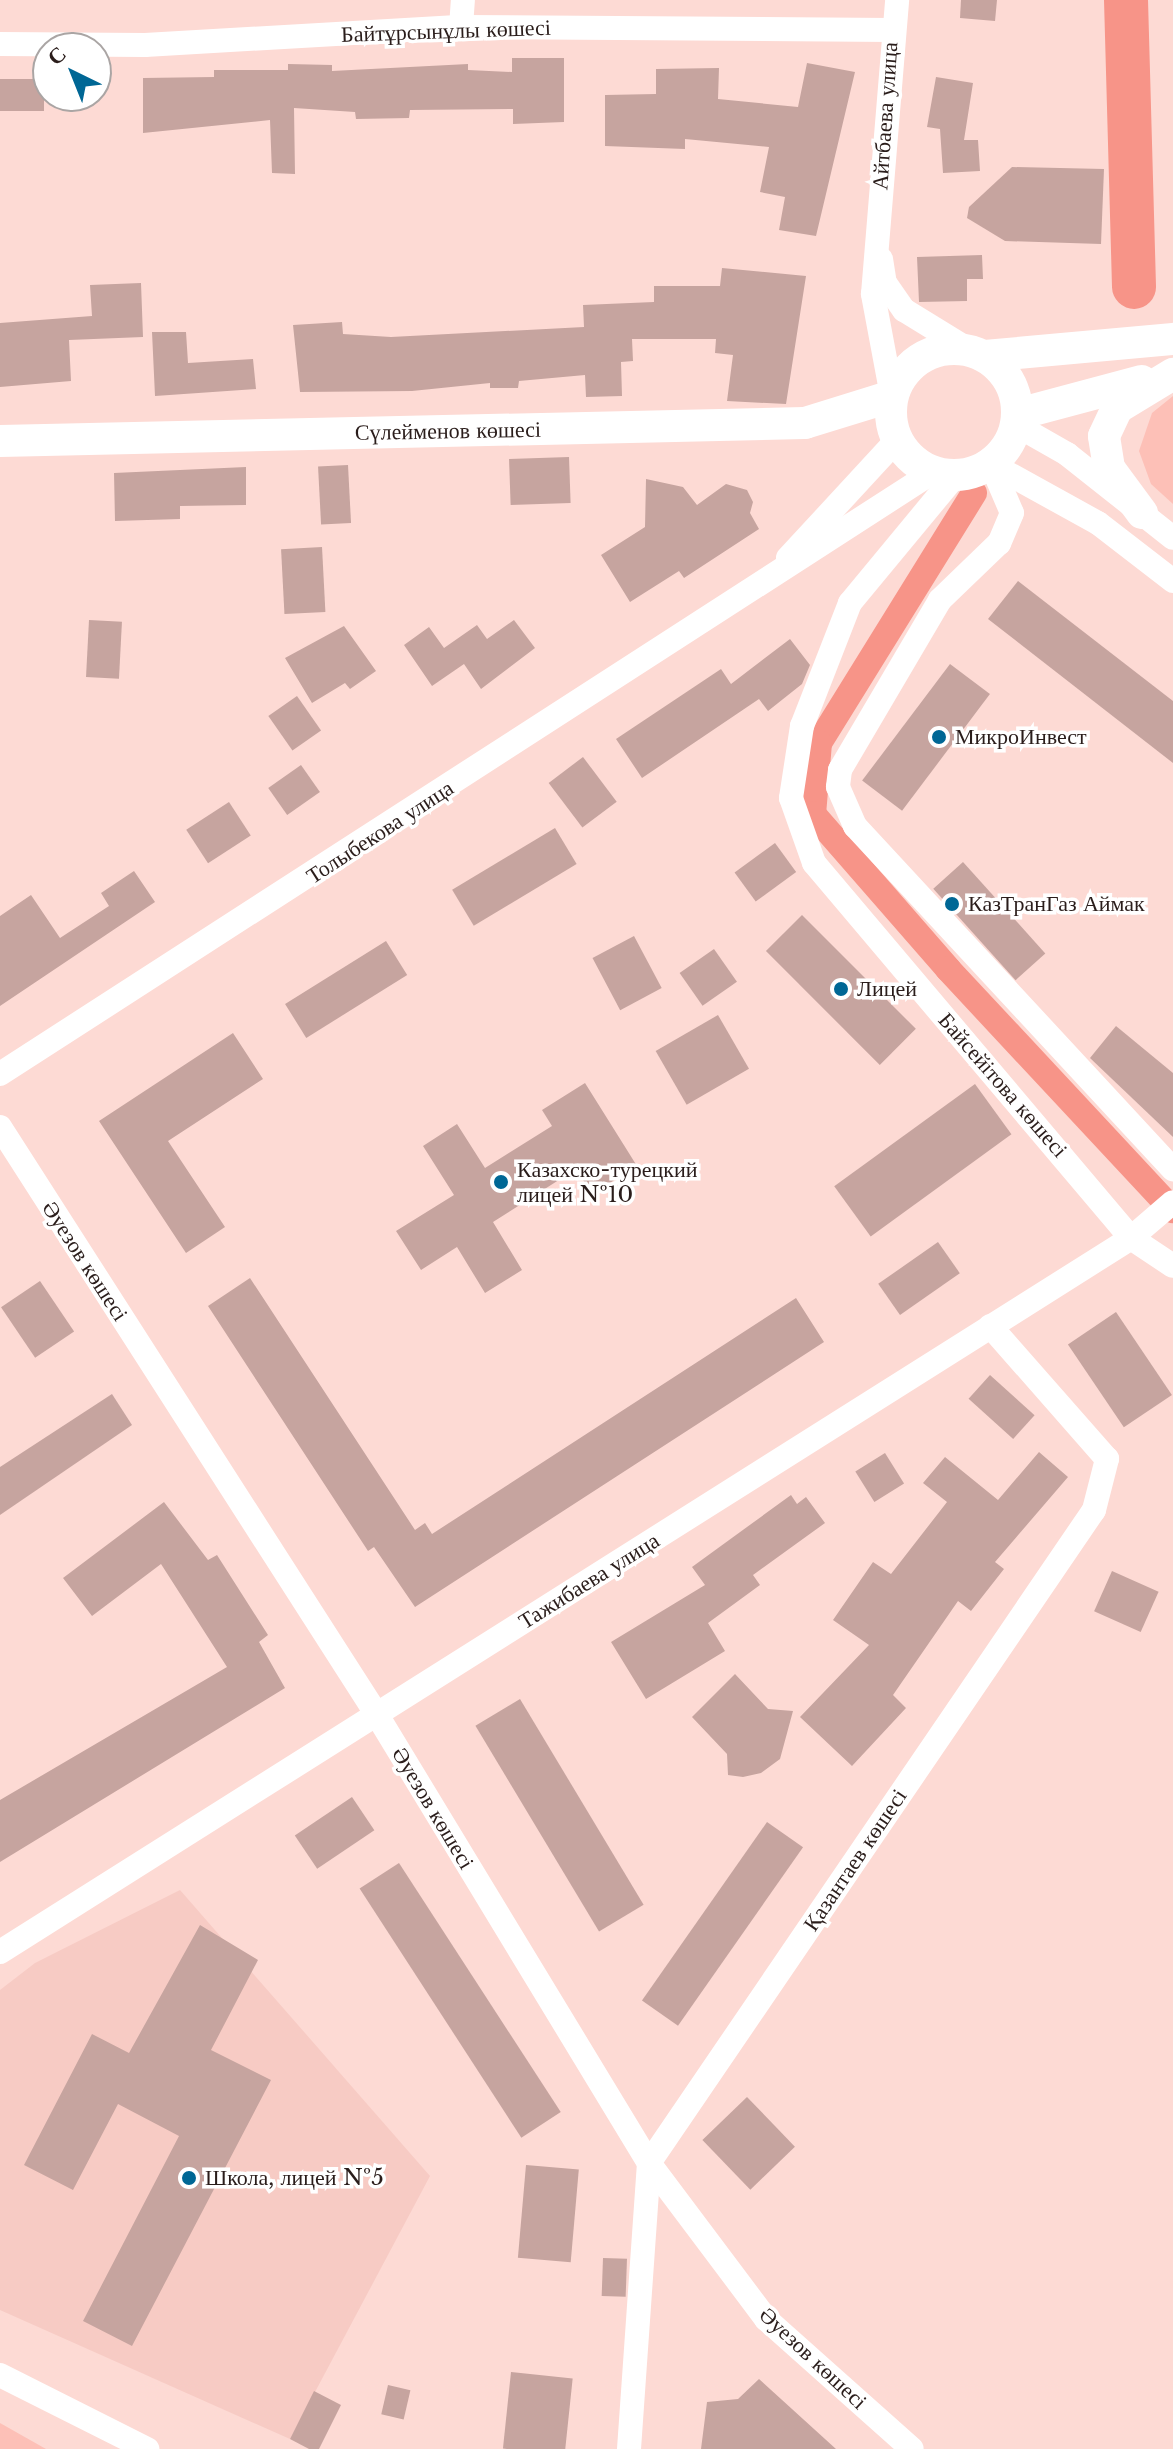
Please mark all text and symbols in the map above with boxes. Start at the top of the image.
street label: Байтұрсынұлы көшесі [341,14,551,48]
north arrow [32,32,112,112]
text: С [42,40,72,71]
street label: Айтбаева улица [867,41,903,191]
street label: Сүлейменов көшесі [355,416,541,446]
place label: МикроИнвест [955,724,1087,750]
marker: МикроИнвест [930,728,948,746]
street label: Толыбекова улица [302,775,458,889]
place label: КазТранГаз Аймак [968,891,1145,917]
marker: КазТранГаз Аймак [943,895,961,913]
place label: Лицей [857,976,917,1002]
marker: Лицей [832,980,850,998]
street label: Байсейітова көшесі [933,1007,1073,1163]
place label: Казахско-турецкий лицей №10 [517,1156,698,1208]
marker: Казахско-турецкий лицей №10 [492,1173,510,1191]
street label: Әуезов көшесі [36,1196,134,1326]
street label: Тажибаева улица [514,1527,664,1635]
street label: Әуезов көшесі [386,1742,480,1874]
street label: Қазантаев көшесі [798,1784,912,1936]
place label: Школа, лицей №5 [205,2165,384,2191]
marker: Школа, лицей №5 [180,2169,198,2187]
street label: Әуезов көшесі [754,2301,872,2415]

